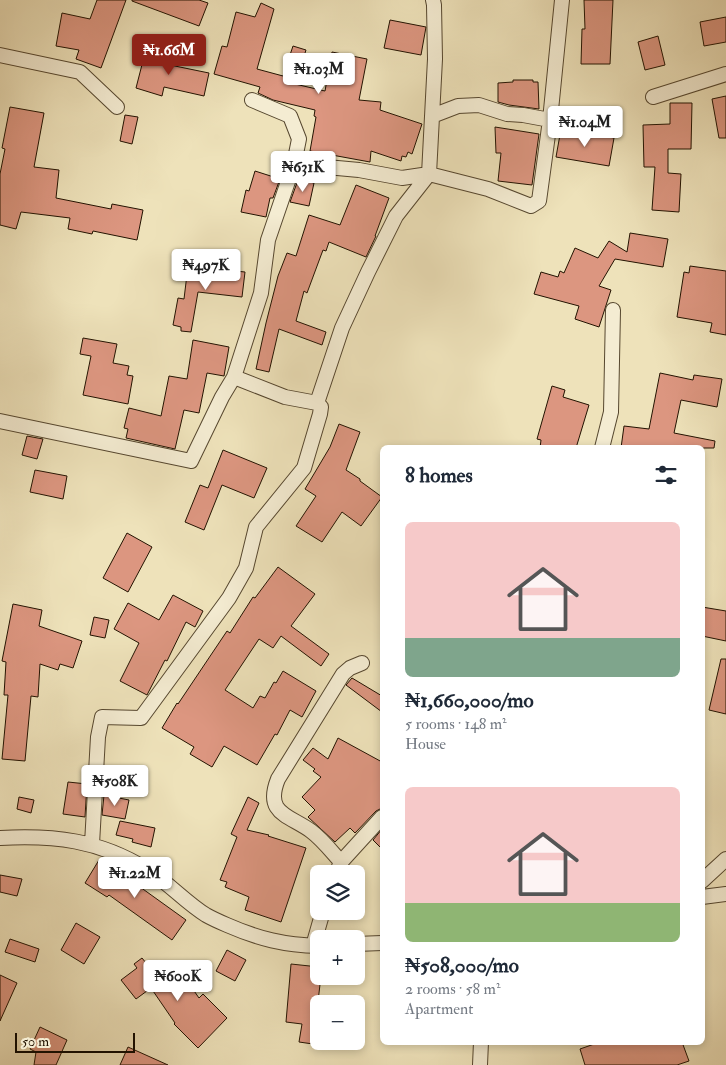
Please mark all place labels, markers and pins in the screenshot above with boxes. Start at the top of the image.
pin: ₦1.66M [128,34,210,76]
pin: ₦1.03M [278,52,360,95]
pin: ₦1.04M [544,106,626,148]
pin: ₦631K [268,150,338,193]
pin: ₦497K [171,248,241,291]
pin: ₦508K [80,764,150,807]
pin: ₦1.22M [94,856,176,899]
pin: ₦600K [143,960,213,1002]

